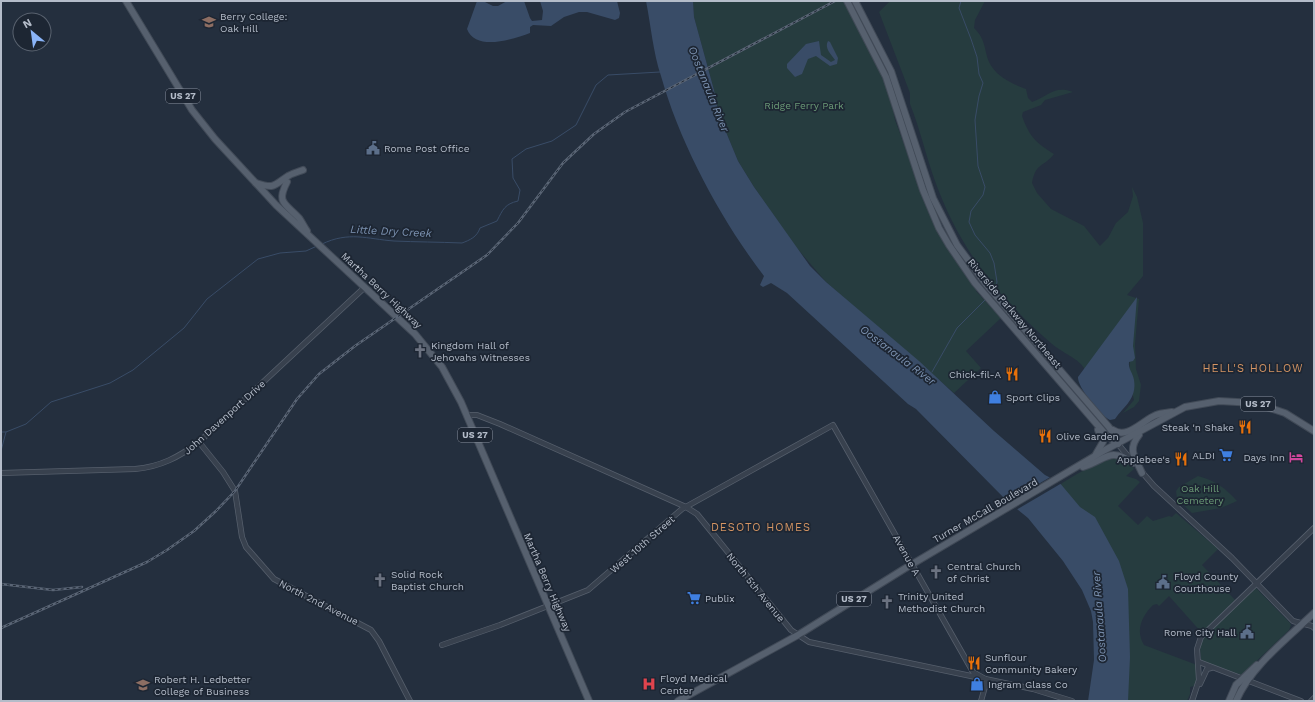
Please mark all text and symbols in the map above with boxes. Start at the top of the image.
place label: Berry College: Oak Hill [220,11,288,34]
north arrow [12,12,52,52]
school or university icon: Berry College: Oak Hill [201,14,217,30]
text: N [21,16,34,31]
water label: Oostanaula River [685,45,732,135]
road number: US 27 [166,89,200,103]
park label: Ridge Ferry Park [764,100,844,111]
public building icon: Rome Post Office [365,140,381,156]
place label: Rome Post Office [384,143,470,154]
water label: Little Dry Creek [350,223,433,240]
street label: Martha Berry Highway [339,250,425,331]
street label: Riverside Parkway Northeast [966,256,1064,371]
water label: Oostanaula River [857,323,939,388]
place label: Kingdom Hall of Jehovahs Witnesses [431,340,530,363]
church icon: Kingdom Hall of Jehovahs Witnesses [412,343,428,359]
district label: HELL'S HOLLOW [1202,362,1304,375]
restaurant icon: Chick-fil-A [1004,366,1020,382]
place label: Chick-fil-A [949,369,1001,380]
street label: John Davenport Drive [181,378,267,457]
shop icon: Sport Clips [987,389,1003,405]
place label: Sport Clips [1006,392,1060,403]
road number: US 27 [1241,397,1275,411]
restaurant icon: Steak 'n Shake [1237,419,1253,435]
place label: Steak 'n Shake [1162,422,1234,433]
road number: US 27 [458,428,492,442]
restaurant icon: Olive Garden [1037,428,1053,444]
place label: Olive Garden [1056,431,1119,442]
supermarket icon: ALDI [1218,447,1234,463]
hotel icon: Days Inn [1288,449,1304,465]
place label: ALDI [1192,450,1215,461]
restaurant icon: Applebee's [1173,451,1189,467]
place label: Days Inn [1243,452,1285,463]
place label: Applebee's [1117,454,1170,465]
street label: Turner McCall Boulevard [931,476,1039,545]
park label: Oak Hill Cemetery [1177,483,1224,506]
street label: West 10th Street [608,513,677,575]
district label: DESOTO HOMES [711,521,811,534]
street label: Martha Berry Highway [522,531,574,634]
street label: Avenue A [891,533,922,578]
street label: North 5th Avenue [724,551,787,624]
place label: Central Church of Christ [947,561,1021,584]
church icon: Central Church of Christ [928,564,944,580]
place label: Solid Rock Baptist Church [391,569,464,592]
water label: Oostanaula River [1090,570,1109,663]
place label: Floyd County Courthouse [1174,571,1239,594]
church icon: Solid Rock Baptist Church [372,572,388,588]
public building icon: Floyd County Courthouse [1155,574,1171,590]
street label: North 2nd Avenue [277,578,360,627]
supermarket icon: Publix [686,590,702,606]
place label: Trinity United Methodist Church [898,591,985,614]
road number: US 27 [837,592,871,606]
place label: Publix [705,593,735,604]
church icon: Trinity United Methodist Church [879,594,895,610]
public building icon: Rome City Hall [1239,624,1255,640]
place label: Rome City Hall [1164,627,1236,638]
place label: Sunflour Community Bakery [985,652,1078,675]
restaurant icon: Sunflour Community Bakery [966,655,982,671]
place label: Floyd Medical Center [660,673,727,696]
place label: Robert H. Ledbetter College of Business [154,674,251,697]
hospital icon: Floyd Medical Center [641,676,657,692]
shop icon: Ingram Glass Co [969,676,985,692]
school or university icon: Robert H. Ledbetter College of Business [135,677,151,693]
place label: Ingram Glass Co [988,679,1068,690]

